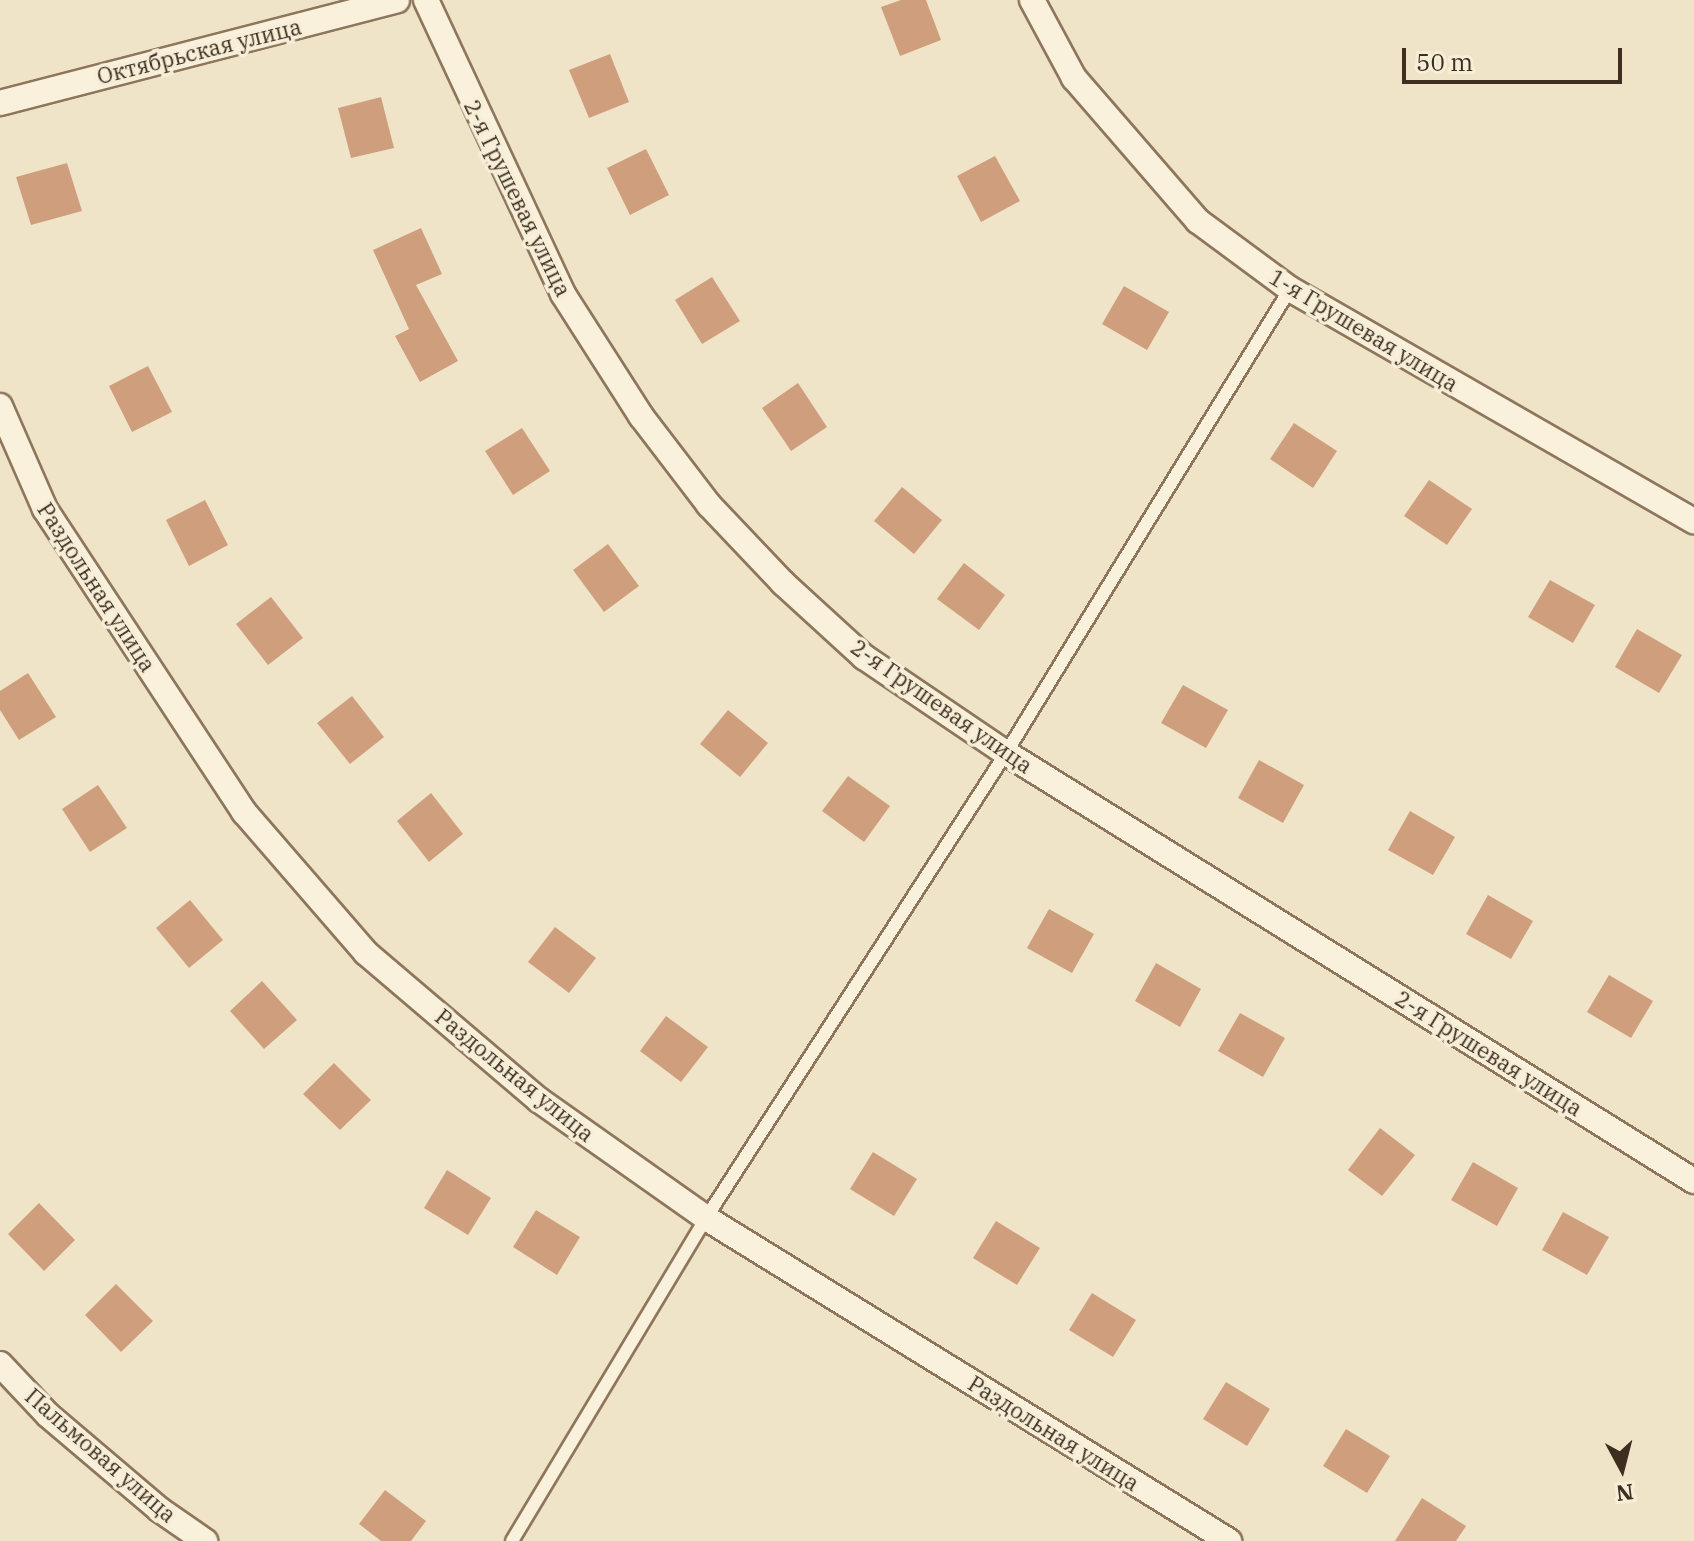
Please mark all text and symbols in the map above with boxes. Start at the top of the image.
street label: Октябрьская улица [94,13,304,89]
scale bar [1406,32,1626,82]
text: 50 m [1416,46,1473,78]
street label: 2-я Грушевая улица [459,95,577,301]
street label: 1-я Грушевая улица [1265,263,1463,397]
street label: Раздольная улица [32,497,162,677]
street label: 2-я Грушевая улица [846,633,1038,779]
street label: 2-я Грушевая улица [1391,985,1587,1121]
street label: Раздольная улица [430,1003,600,1147]
street label: Раздольная улица [964,1370,1144,1496]
street label: Пальмовая улица [20,1382,182,1528]
north arrow [1582,1429,1662,1509]
text: N [1615,1478,1635,1509]

